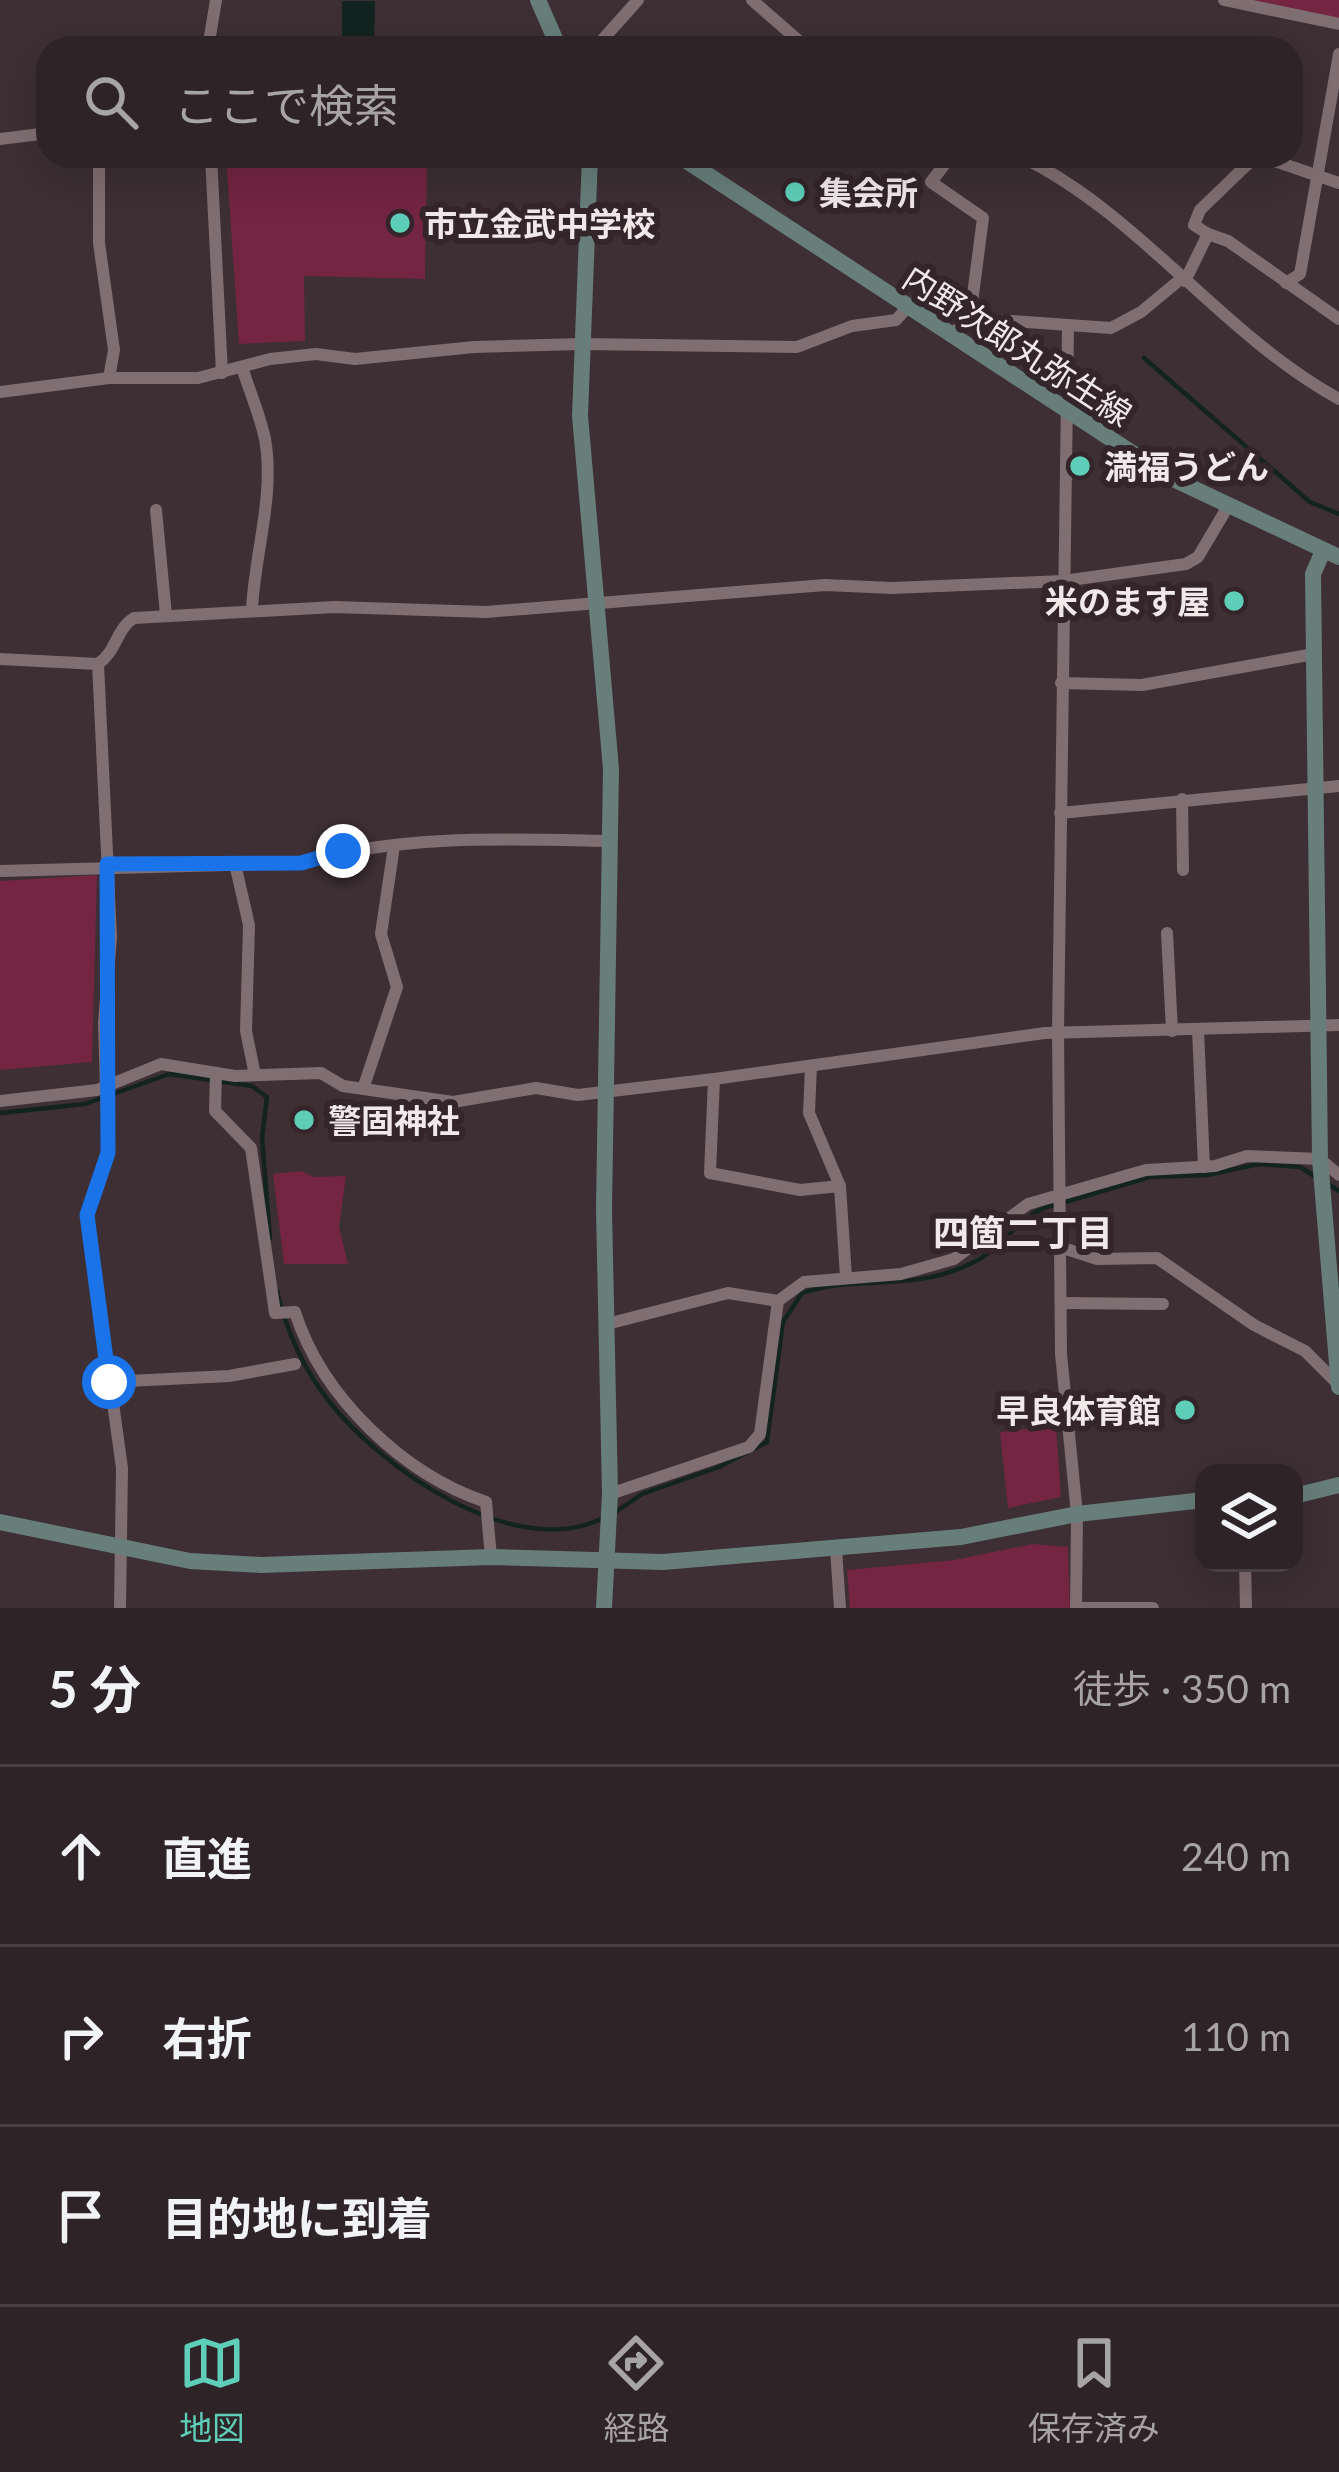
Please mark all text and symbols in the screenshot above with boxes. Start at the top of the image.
search box [36,36,1303,168]
icon: search [78,69,144,135]
text: ここで検索 [174,78,399,132]
place label: 集会所 [819,172,918,212]
marker: 集会所 [782,179,808,205]
place label: 市立金武中学校 [424,203,655,243]
marker: 市立金武中学校 [387,210,413,236]
street label: 内野次郎丸弥生線 [896,256,1140,434]
place label: 満福うどん [1104,446,1269,486]
marker: 満福うどん [1067,453,1093,479]
place label: 米のます屋 [1045,581,1210,621]
marker: 米のます屋 [1221,588,1247,614]
route end [316,824,370,878]
place label: 警固神社 [328,1100,460,1140]
marker: 警固神社 [291,1107,317,1133]
district label: 四箇二丁目 [933,1210,1113,1254]
route start [82,1355,136,1409]
place label: 早良体育館 [996,1390,1161,1430]
marker: 早良体育館 [1172,1397,1198,1423]
map controls [1195,1464,1303,1572]
button: layers [1195,1464,1303,1572]
text: 5 分 [48,1658,141,1719]
text: 徒歩 · 350 m [1073,1665,1291,1711]
icon: ahead [48,1823,114,1889]
text: 直進 [162,1831,252,1885]
text: 240 m [1181,1833,1291,1879]
icon: right [48,2003,114,2069]
text: 右折 [162,2011,252,2065]
text: 110 m [1181,2013,1291,2059]
icon: arrive [48,2183,114,2249]
text: 目的地に到着 [162,2191,432,2245]
tab: 地図 [179,2330,245,2450]
tab: 経路 [603,2330,669,2450]
tab: 保存済み [1028,2330,1160,2450]

